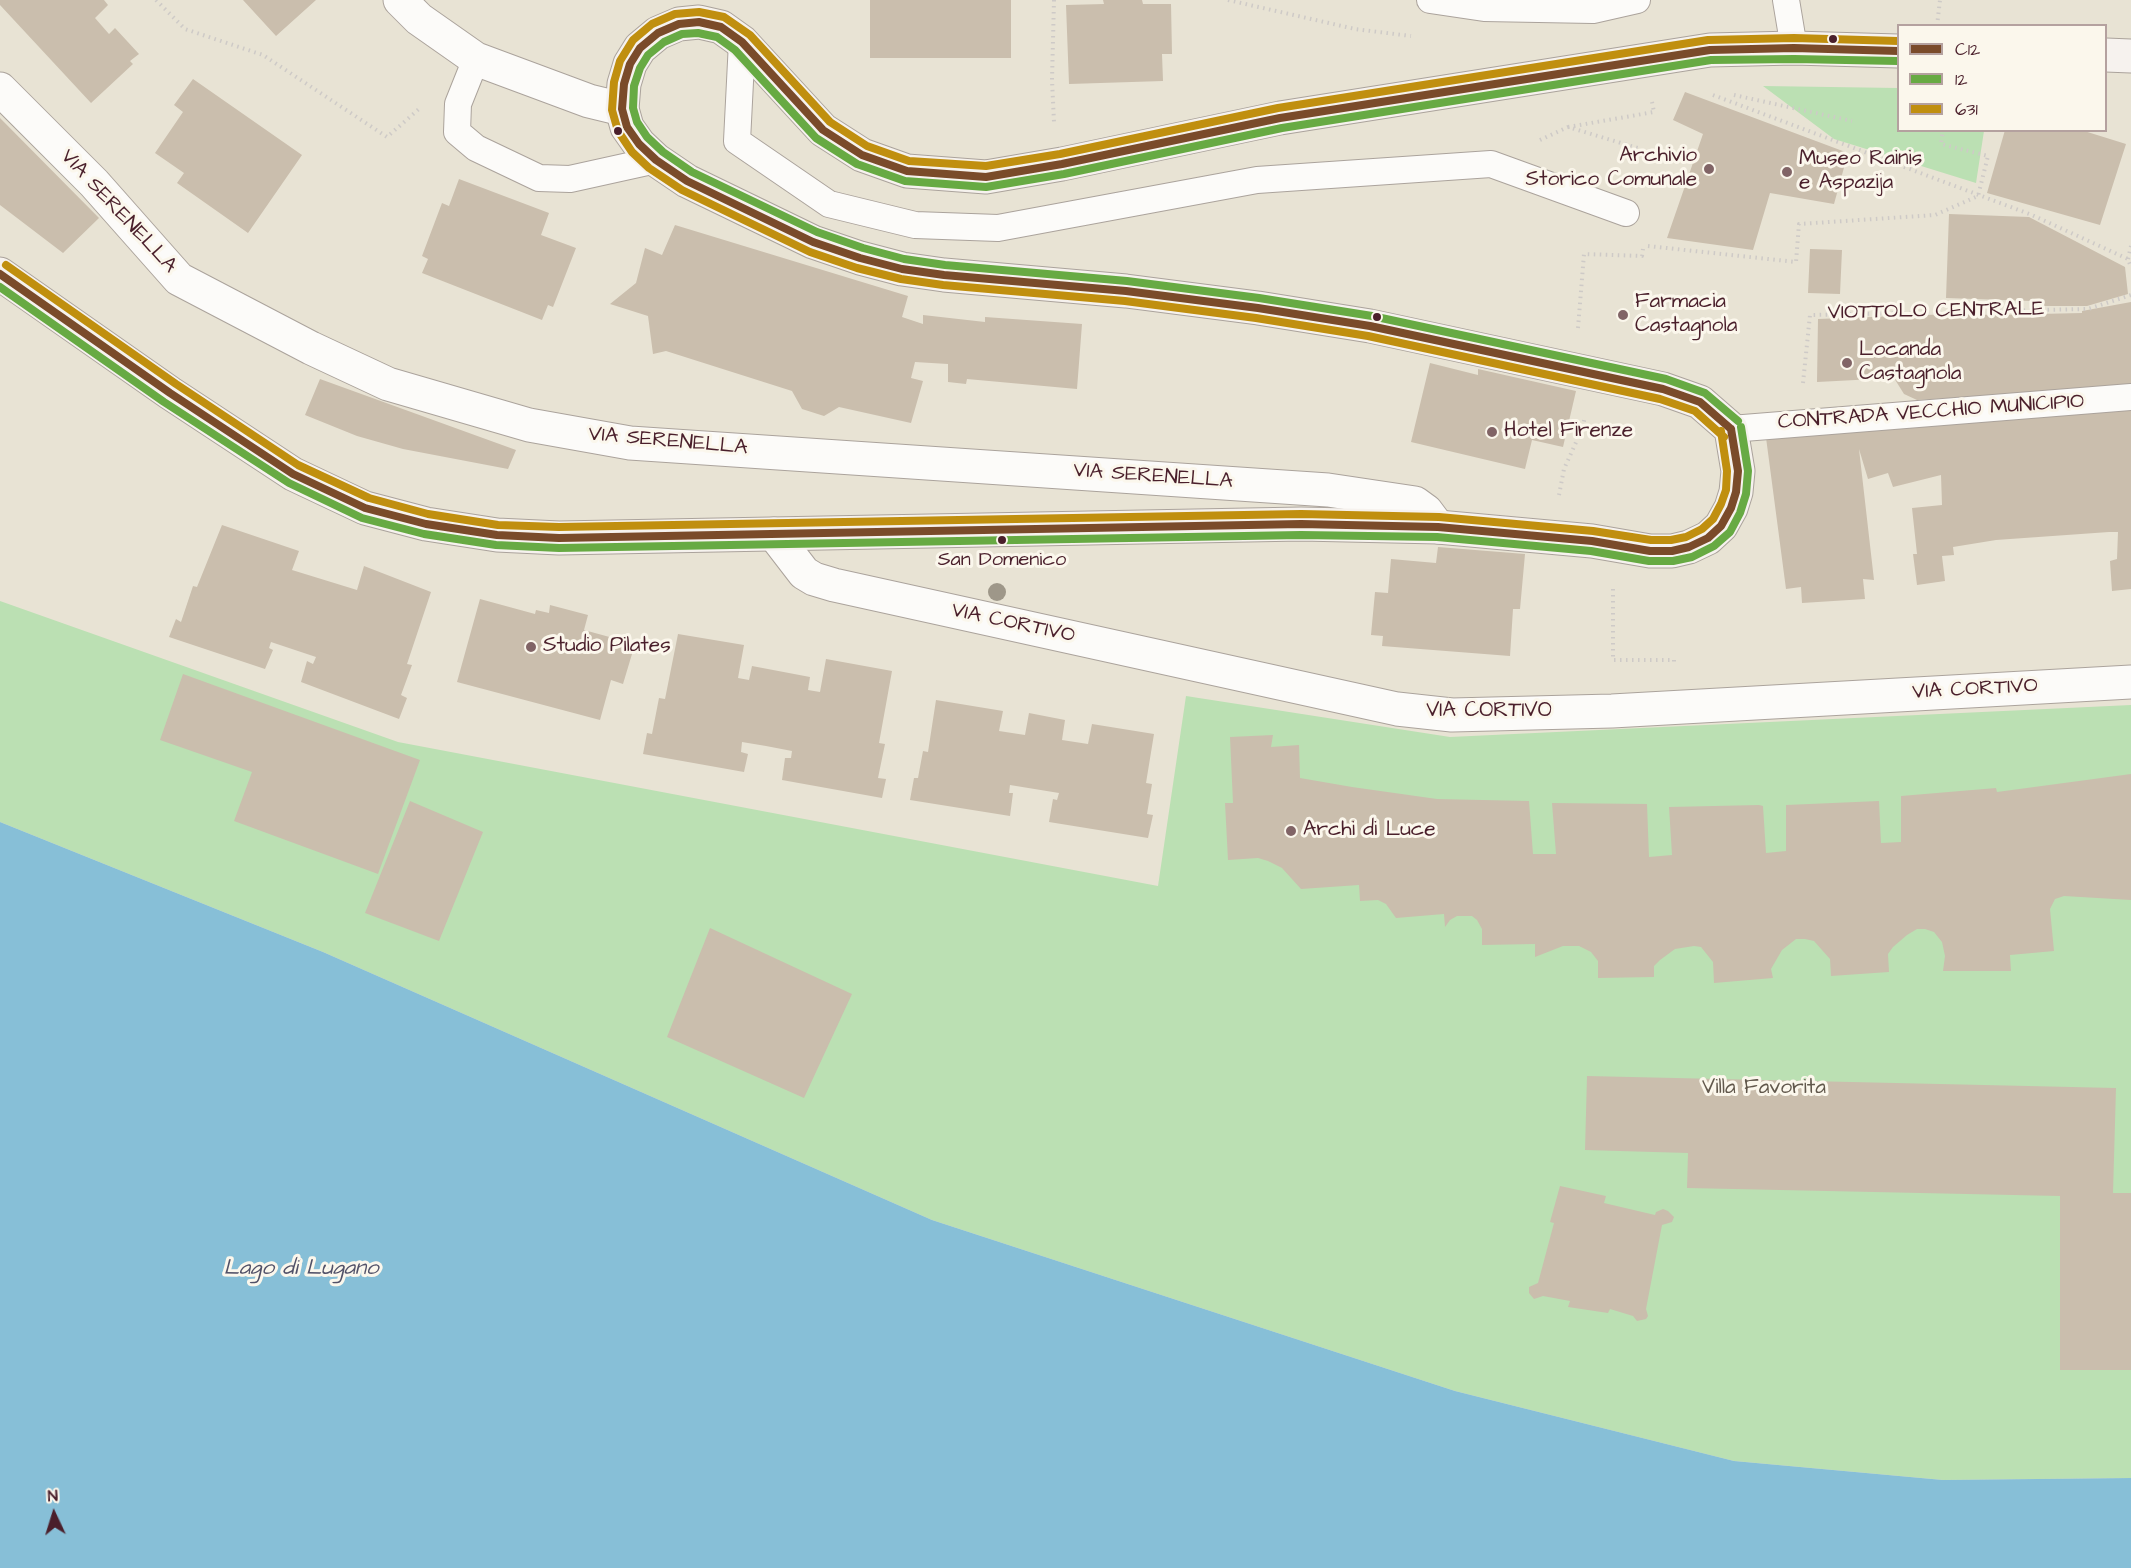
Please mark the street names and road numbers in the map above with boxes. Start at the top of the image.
street label: VIA SERENELLA [54,145,182,279]
street label: VIOTTOLO CENTRALE [1827,298,2045,326]
street label: CONTRADA VECCHIO MUNICIPIO [1777,390,2085,436]
street label: VIA SERENELLA [587,422,749,462]
street label: VIA SERENELLA [1072,459,1234,495]
street label: VIA CORTIVO [949,599,1077,649]
street label: VIA CORTIVO [1912,674,2038,706]
street label: VIA CORTIVO [1426,699,1552,725]

